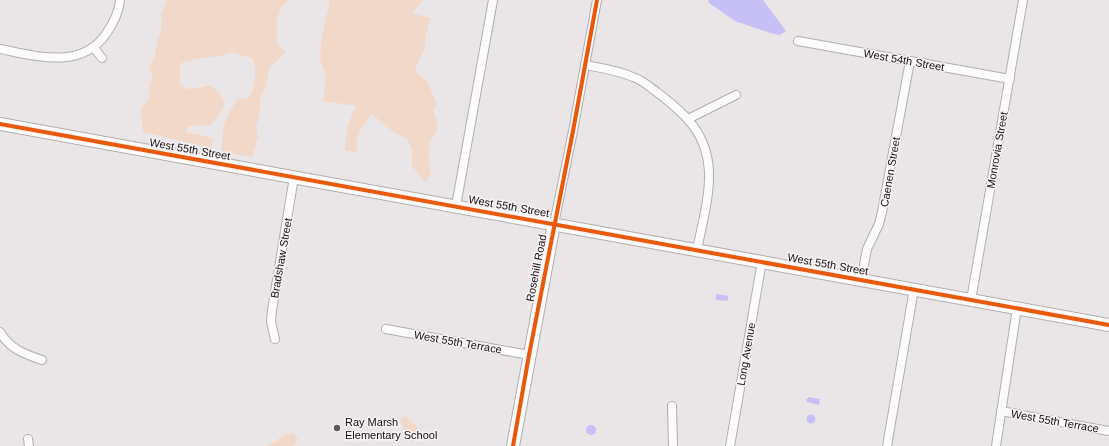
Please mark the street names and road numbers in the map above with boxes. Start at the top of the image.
street label: West 54th Street [863,47,945,73]
street label: Monrovia Street [984,111,1010,189]
street label: West 55th Street [149,136,231,162]
street label: Caenen Street [878,136,902,208]
street label: West 55th Street [468,193,550,219]
street label: Bradshaw Street [268,217,294,299]
street label: Rosehill Road [524,233,548,303]
street label: West 55th Street [787,251,869,277]
street label: Long Avenue [735,321,757,387]
street label: West 55th Terrace [413,328,503,356]
street label: West 55th Terrace [1010,407,1100,435]

